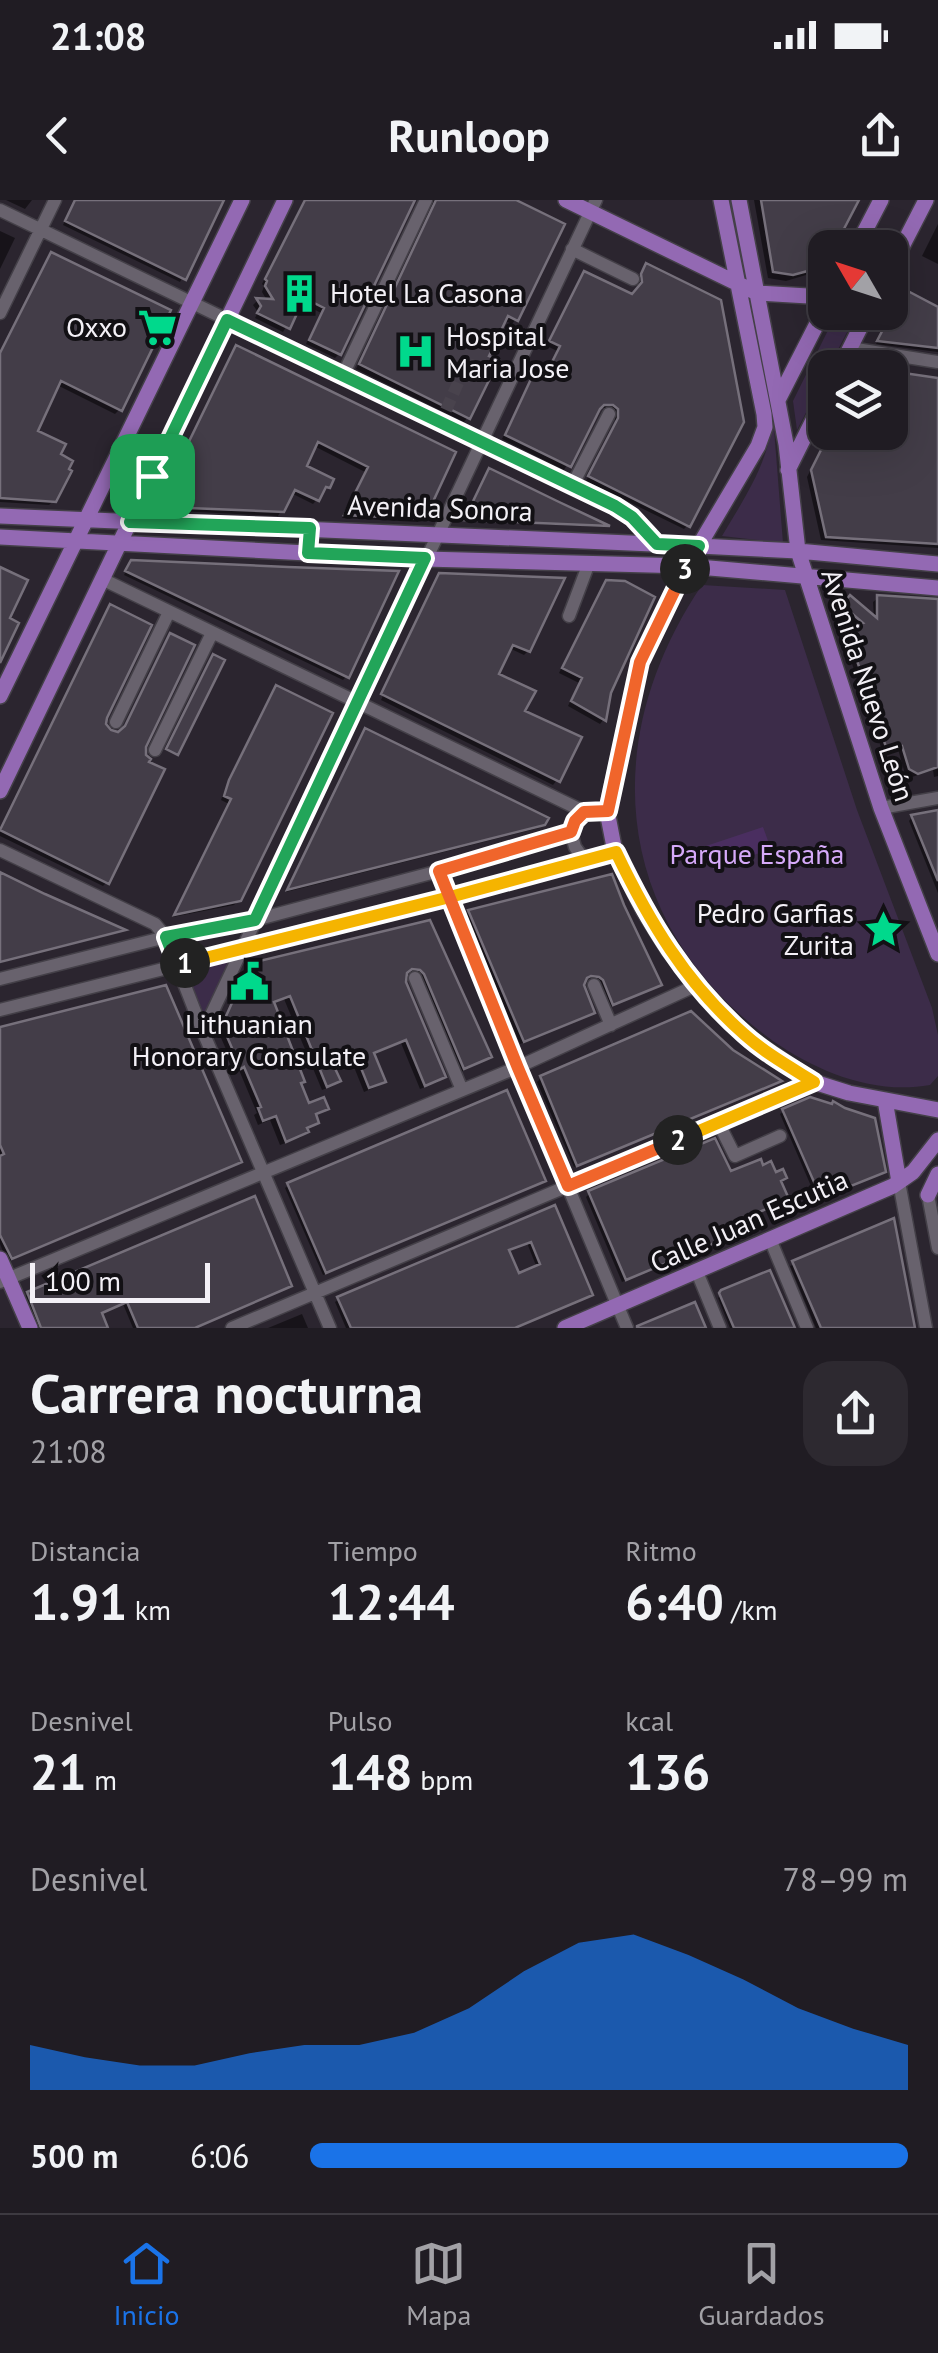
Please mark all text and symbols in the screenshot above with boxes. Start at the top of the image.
text: 21:08 [50,11,146,60]
text: Runloop [388,106,550,164]
icon: back [30,108,85,163]
icon: share [853,108,908,163]
north arrow [808,230,908,330]
map controls [808,230,908,450]
building icon: Hotel La Casona [279,272,321,314]
place label: Hotel La Casona [330,274,524,311]
supermarket icon: Oxxo [136,306,178,348]
place label: Oxxo [66,308,127,345]
place label: Hospital Maria Jose [446,317,570,386]
hospital icon: Hospital Maria Jose [395,331,437,373]
button: layers [808,350,908,450]
pin [110,434,195,519]
icon: arrive [125,449,180,504]
street label: Avenida Sonora [347,486,533,529]
pin: 3 [660,544,710,594]
text: 3 [677,550,693,587]
street label: Avenida Nuevo León [813,564,924,806]
park label: Parque España [670,835,844,872]
place label: Pedro Garfias Zurita [697,894,854,963]
place icon: Pedro Garfias Zurita [863,908,905,950]
pin: 1 [160,938,210,988]
text: 1 [177,944,193,981]
public building icon: Lithuanian Honorary Consulate [228,960,270,1002]
place label: Lithuanian Honorary Consulate [132,1005,366,1074]
pin: 2 [653,1115,703,1165]
text: 2 [670,1121,686,1158]
street label: Calle Juan Escutia [644,1160,854,1281]
scale bar [30,1258,210,1302]
text: 100 m [45,1262,121,1299]
text: Carrera nocturna [30,1357,423,1428]
button: share [803,1361,908,1466]
text: 21:08 [30,1430,107,1472]
text: Distancia [30,1532,140,1569]
text: Tiempo [328,1532,418,1569]
text: Ritmo [625,1532,697,1569]
text: 1.91 [30,1569,127,1634]
text: 12:44 [328,1569,455,1634]
text: 6:40 [625,1569,724,1634]
text: km [127,1591,171,1628]
text: /km [724,1591,777,1628]
text: Desnivel [30,1702,133,1739]
text: Pulso [328,1702,392,1739]
text: kcal [625,1702,673,1739]
text: 21 [30,1739,87,1804]
text: 148 [328,1739,413,1804]
text: 136 [625,1739,710,1804]
text: m [87,1761,117,1798]
text: bpm [413,1761,473,1798]
text: Desnivel [30,1858,147,1900]
text: 78–99 m [783,1858,908,1900]
text: 500 m [30,2135,118,2177]
text: 6:06 [190,2135,249,2177]
tab: Inicio [113,2236,180,2333]
tab: Mapa [406,2236,471,2333]
tab: Guardados [698,2236,825,2333]

